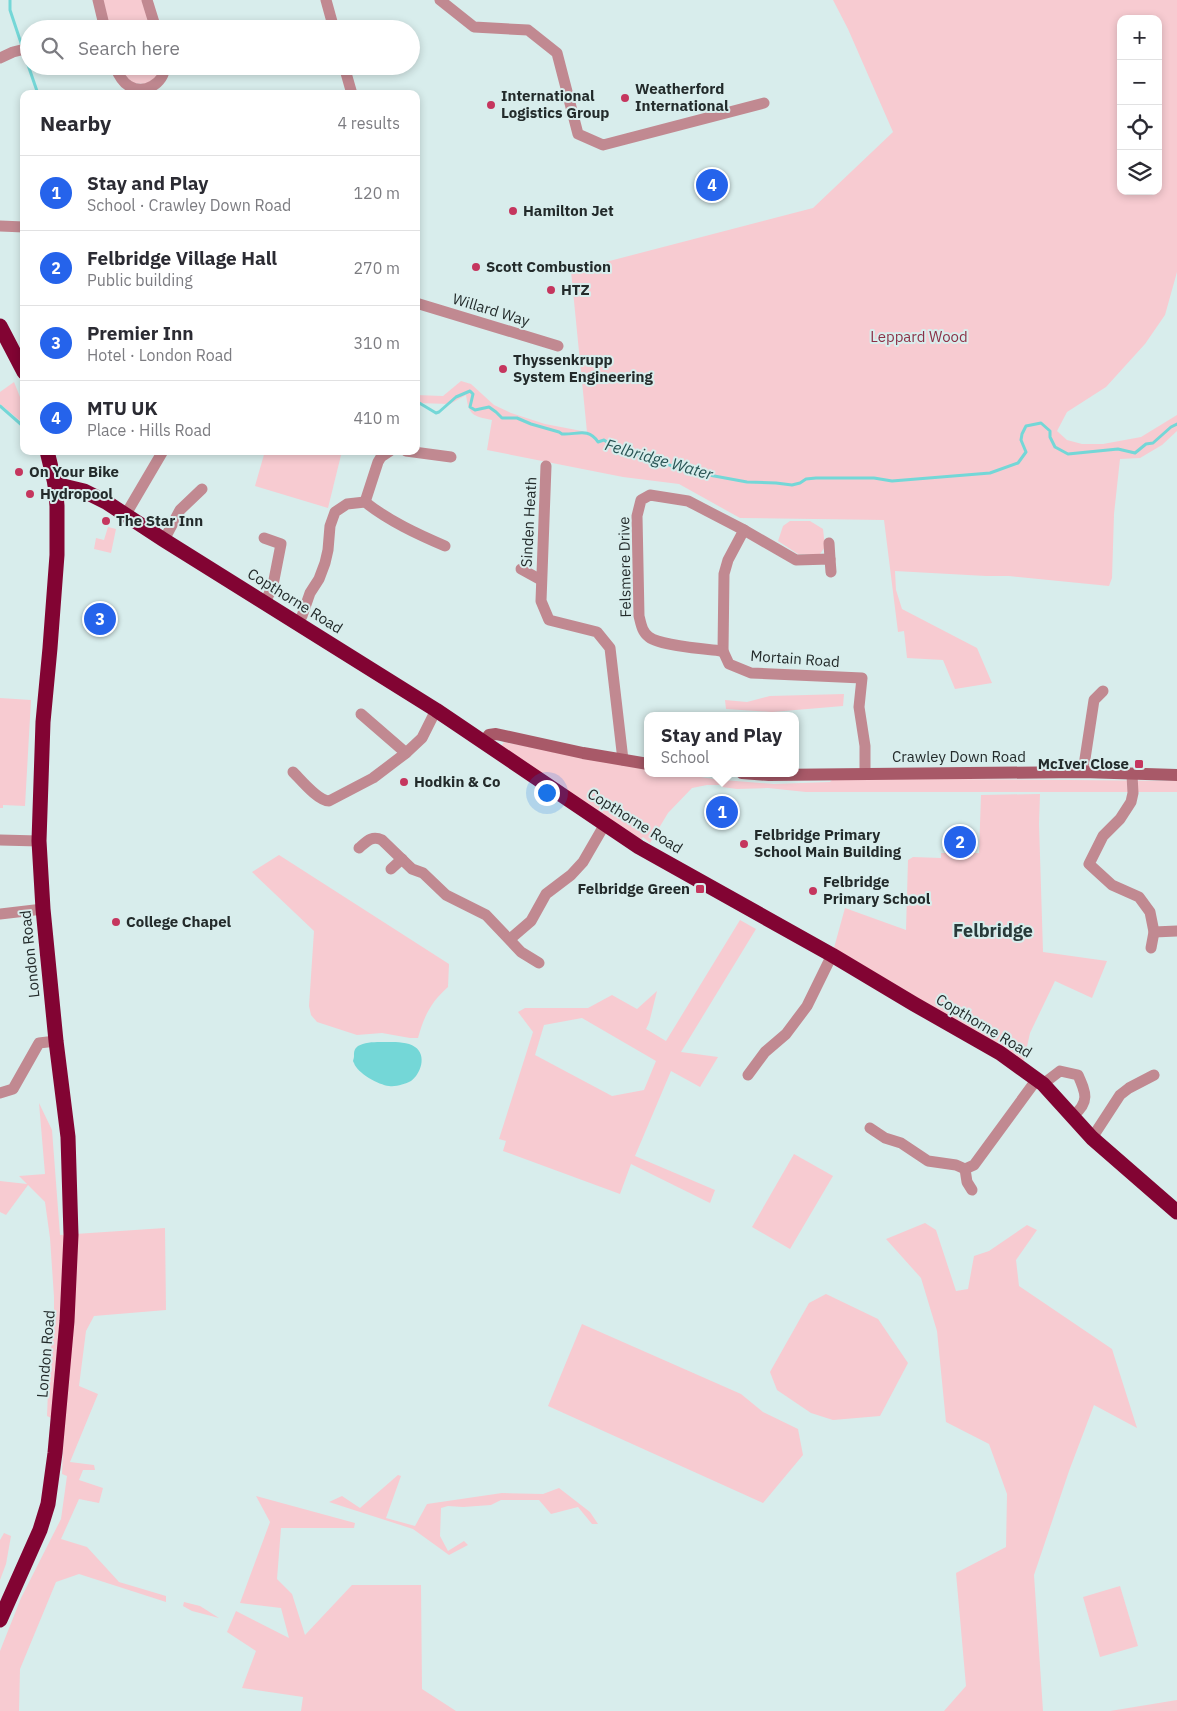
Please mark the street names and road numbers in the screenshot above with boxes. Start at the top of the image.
street label: Willard Way [450,289,532,330]
street label: Sinden Heath [517,476,540,568]
street label: Felsmere Drive [614,516,635,618]
street label: Copthorne Road [244,564,346,637]
street label: Mortain Road [750,646,840,671]
street label: Crawley Down Road [892,747,1026,766]
street label: Copthorne Road [584,784,686,857]
street label: London Road [15,909,44,999]
street label: Copthorne Road [933,989,1036,1062]
street label: London Road [32,1309,59,1399]

